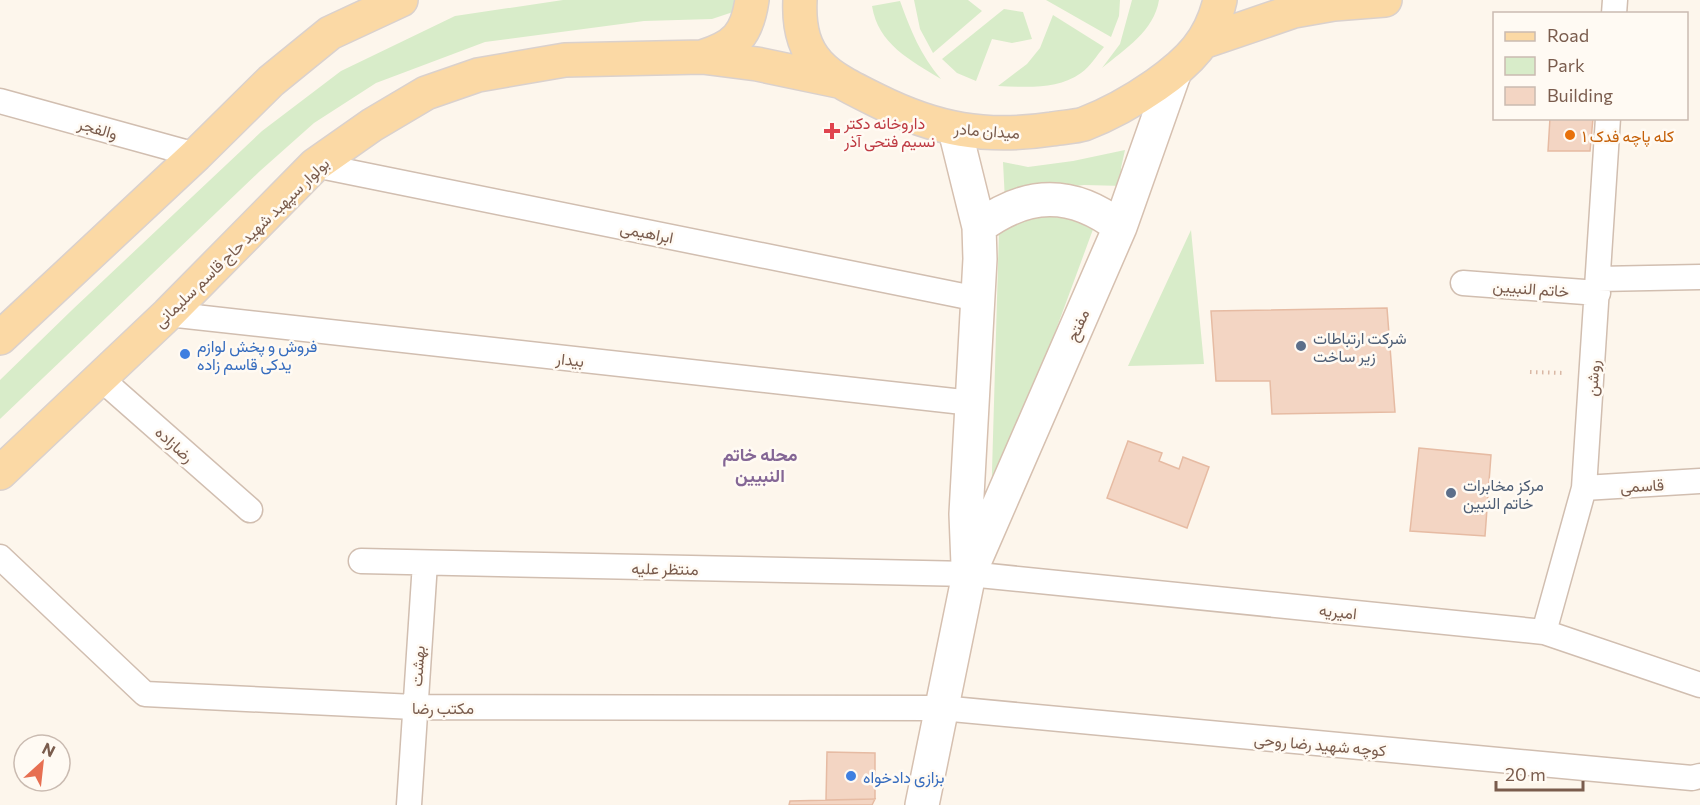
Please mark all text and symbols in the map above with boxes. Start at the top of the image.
legend [1493,12,1688,120]
text: Road [1547,24,1589,46]
text: Park [1547,54,1585,76]
text: Building [1547,84,1613,106]
street label: والفجر [74,113,120,145]
place label: داروخانه دکتر نسیم فتحی آذر [843,113,935,152]
street label: میدان مادر [952,118,1021,144]
marker: داروخانه دکتر نسیم فتحی آذر [825,124,839,138]
place label: کله پاچه فدک ۱ [1582,126,1674,148]
marker: کله پاچه فدک ۱ [1563,128,1577,142]
street label: بولوار سپهبد شهید حاج قاسم سلیمانی [150,153,335,333]
street label: ابراهیمی [618,218,675,248]
street label: خاتم النبیین [1492,276,1570,302]
street label: مفتح [1062,306,1095,345]
place label: شرکت ارتباطات زیر ساخت [1313,328,1407,367]
place label: فروش و پخش لوازم یدکی قاسم زاده [197,336,317,375]
marker: شرکت ارتباطات زیر ساخت [1294,339,1308,353]
marker: فروش و پخش لوازم یدکی قاسم زاده [178,347,192,361]
street label: بیدار [554,348,585,372]
street label: روشن [1581,359,1605,397]
street label: رضازاده [151,422,198,468]
district label: محله خاتم النبیین [722,443,798,487]
street label: قاسمی [1620,474,1665,498]
place label: مرکز مخابرات خاتم النبین [1463,475,1544,514]
marker: مرکز مخابرات خاتم النبین [1444,486,1458,500]
street label: منتظر علیه [631,558,699,580]
street label: امیریه [1318,600,1358,624]
street label: بهشت [406,645,430,687]
street label: مکتب رضا [412,698,474,719]
street label: کوچه شهید رضا روحی [1253,729,1387,762]
north arrow [12,733,72,793]
text: N [39,738,59,760]
scale bar [1496,754,1583,792]
text: 20 m [1505,763,1546,785]
place label: بزازی دادخواه [863,767,944,788]
marker: بزازی دادخواه [844,769,858,783]

